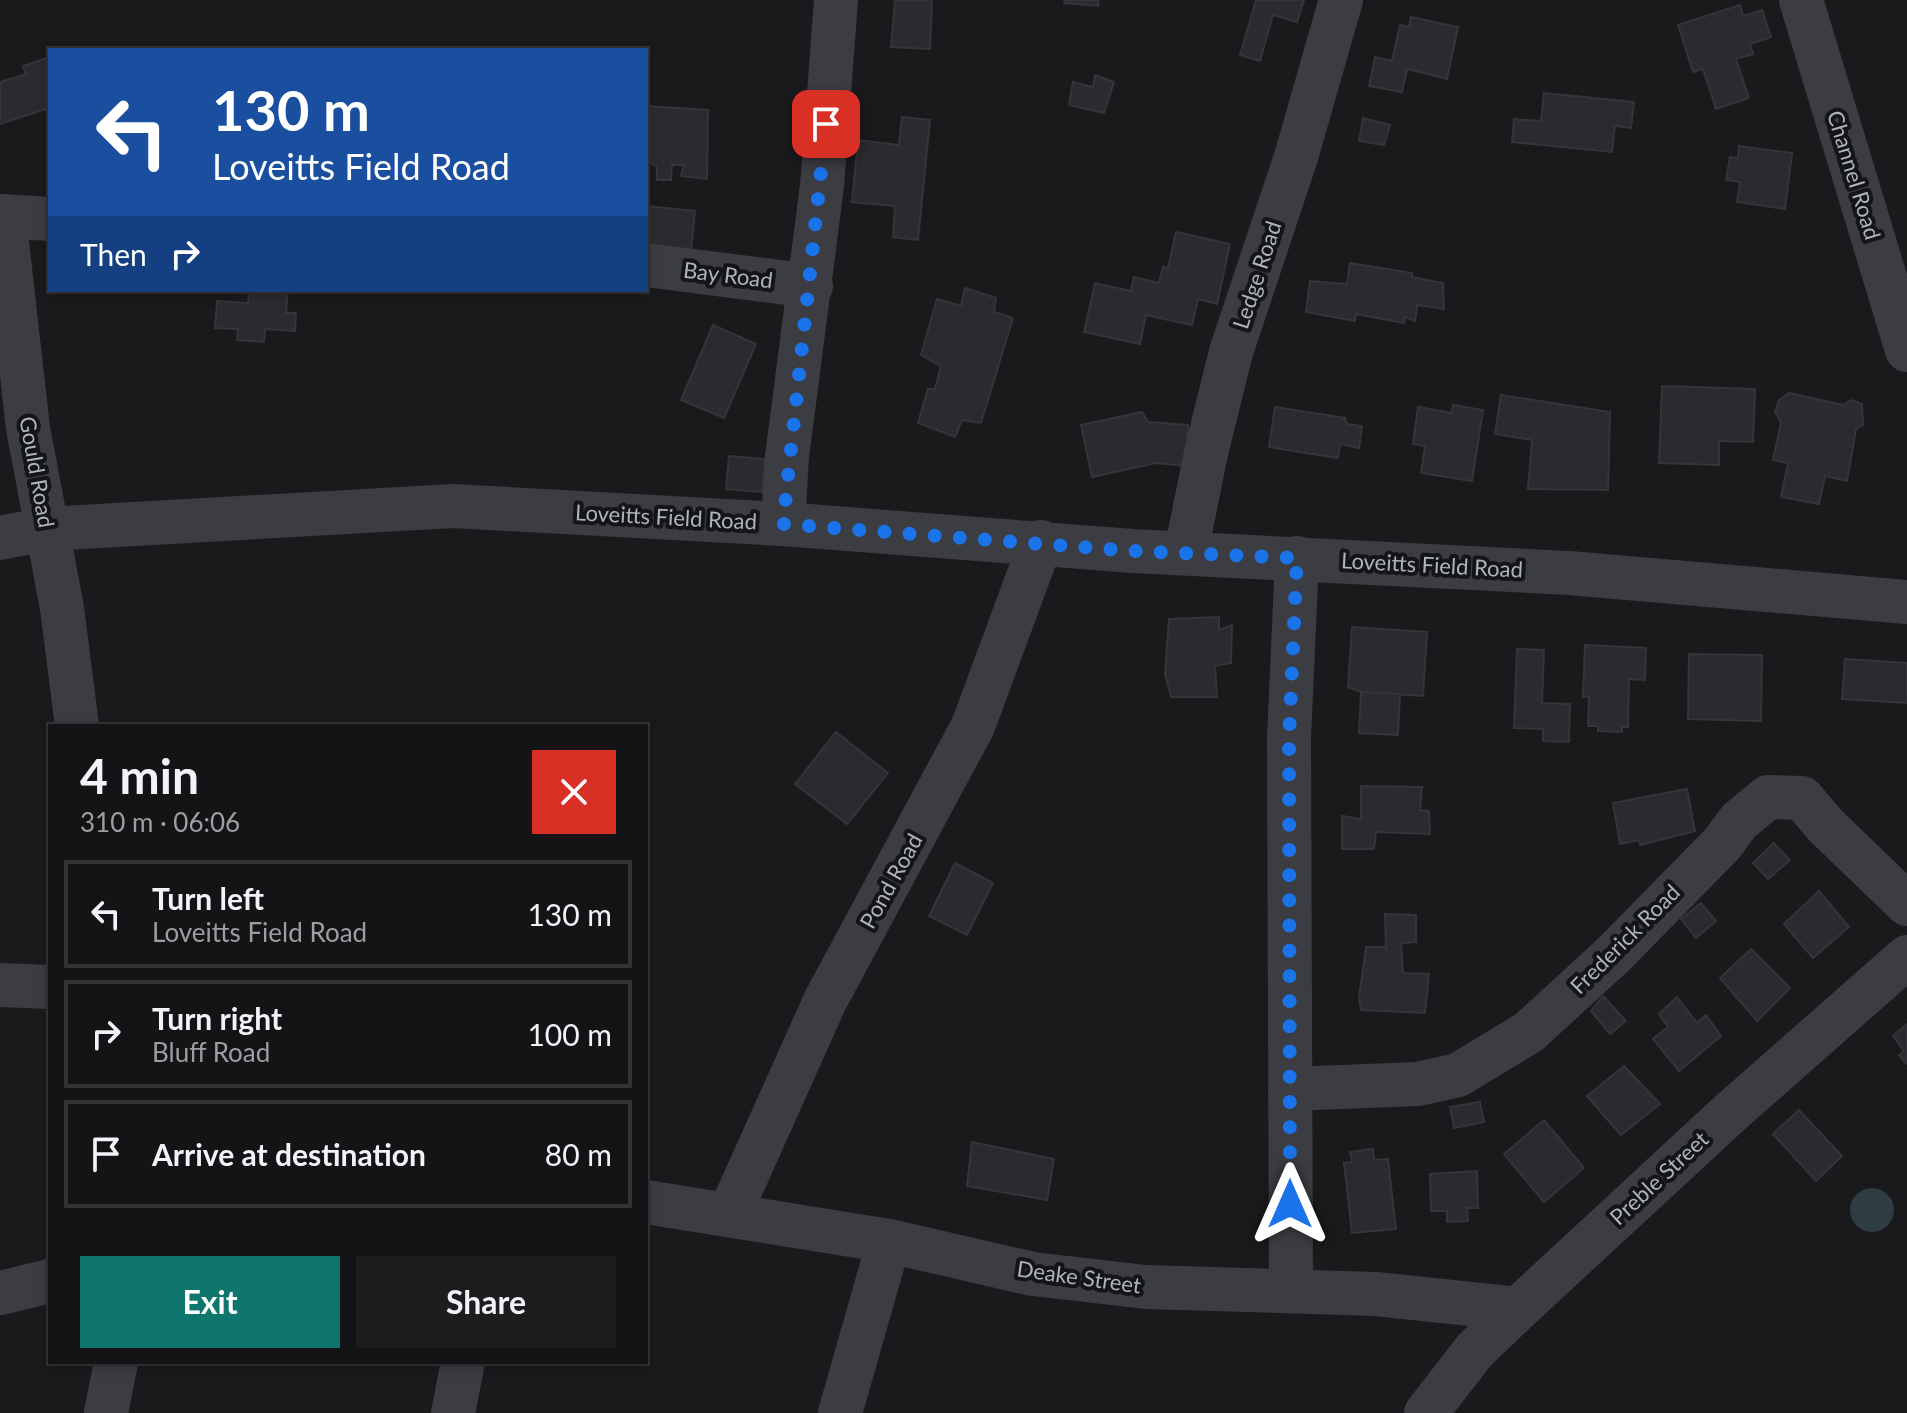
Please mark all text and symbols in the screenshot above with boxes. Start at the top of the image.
text: 130 m [212,76,370,143]
icon: left [80,80,184,184]
pin [792,90,860,158]
icon: arrive [804,102,848,146]
street label: Channel Road [1822,107,1887,243]
text: Loveitts Field Road [212,144,510,188]
street label: Ledge Road [1226,218,1287,332]
icon: right [163,232,207,276]
text: Then [80,236,147,272]
street label: Bay Road [682,256,774,293]
street label: Gould Road [14,414,61,530]
street label: Loveitts Field Road [574,498,758,535]
street label: Loveitts Field Road [1340,546,1524,583]
text: 4 min [80,747,199,804]
button: close [532,750,616,834]
text: 310 m · 06:06 [80,806,240,838]
street label: Pond Road [854,829,928,933]
street label: Frederick Road [1564,878,1685,999]
text: Turn left [152,880,264,916]
icon: left [84,892,128,936]
text: 130 m [527,896,612,932]
text: Loveitts Field Road [152,916,367,948]
text: Turn right [152,1000,282,1036]
icon: right [84,1012,128,1056]
text: 100 m [527,1016,612,1052]
text: Bluff Road [152,1036,270,1068]
street label: Preble Street [1604,1125,1714,1230]
icon: arrive [84,1132,128,1176]
text: Arrive at destination [152,1136,426,1172]
text: 80 m [545,1136,612,1172]
position arrow [1248,1162,1332,1246]
street label: Deake Street [1015,1254,1143,1299]
button: Exit [80,1256,340,1348]
button: Share [356,1256,616,1348]

